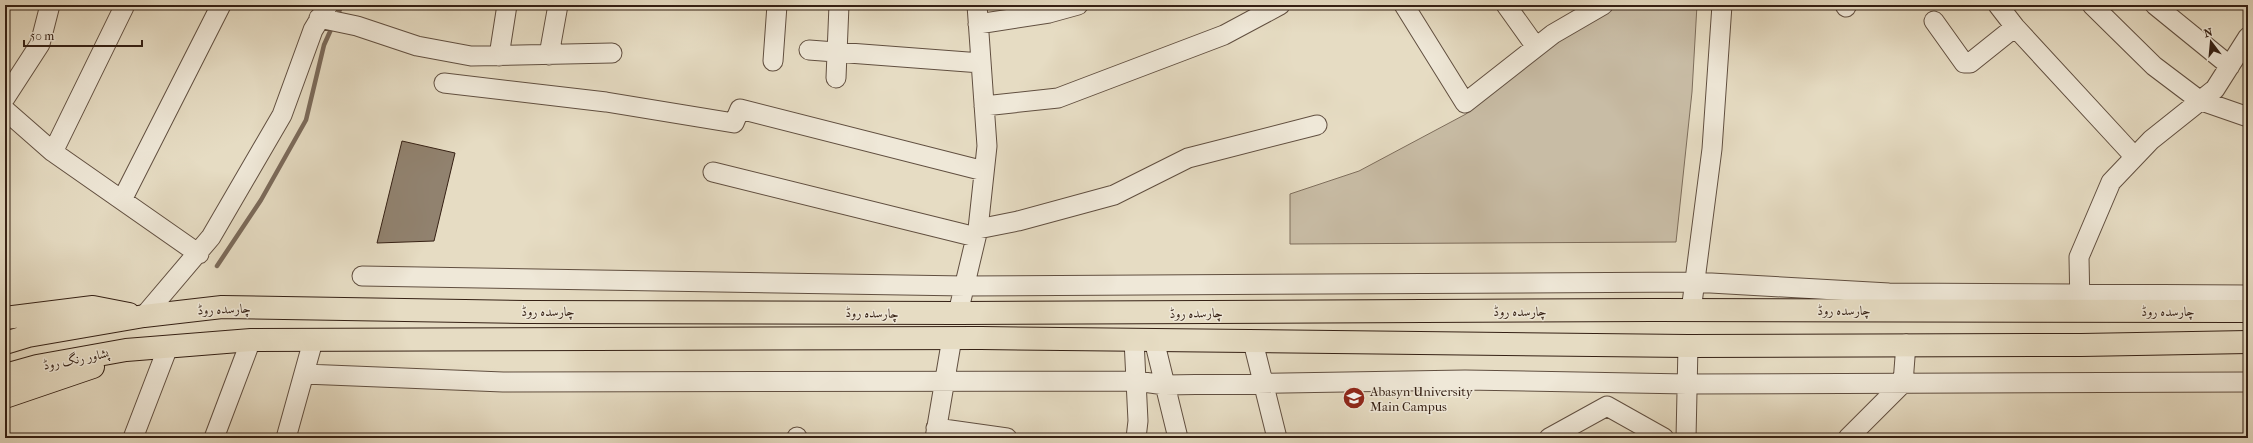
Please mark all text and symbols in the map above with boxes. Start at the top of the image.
scale bar [24,22,142,48]
north arrow [2191,22,2231,62]
text: N [2203,25,2215,40]
text: 50 m [30,29,54,43]
street label: چارسدہ روڈ [197,301,251,318]
street label: چارسدہ روڈ [1817,303,1871,319]
street label: چارسدہ روڈ [521,304,575,320]
street label: چارسدہ روڈ [1493,304,1547,320]
street label: چارسدہ روڈ [2141,304,2195,320]
street label: چارسدہ روڈ [845,305,899,322]
street label: چارسدہ روڈ [1169,305,1223,322]
street label: پشاور رنگ روڈ [42,344,112,374]
place label: Abasyn University Main Campus [1369,384,1474,414]
school or university icon: Abasyn University Main Campus [1341,385,1367,411]

